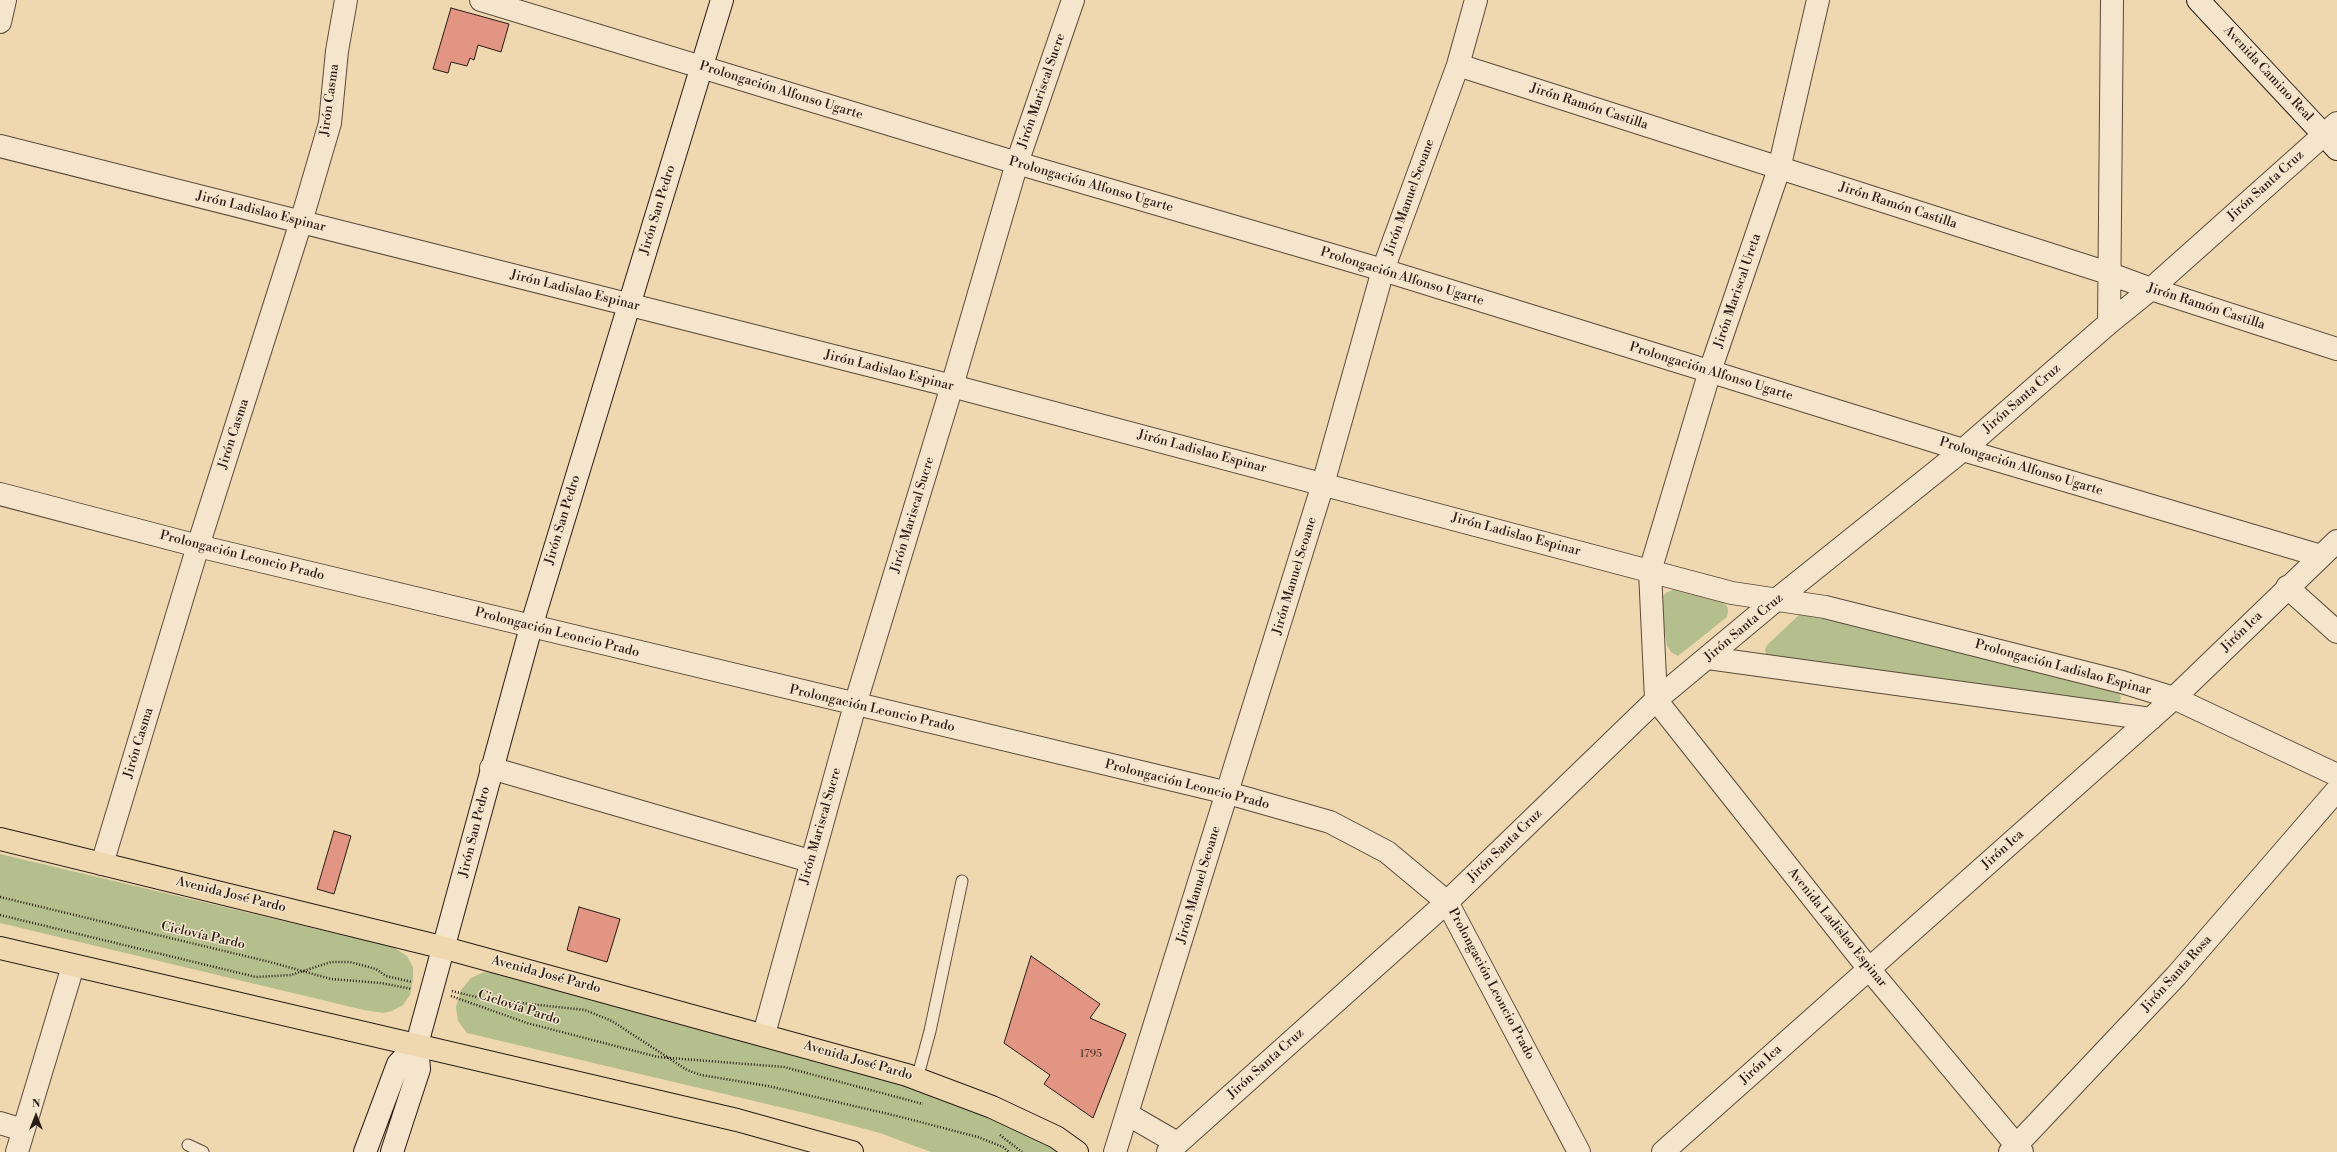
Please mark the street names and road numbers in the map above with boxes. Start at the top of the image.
street label: Avenida Camino Real [2220,23,2316,125]
street label: Jirón Mariscal Sucre [1015,31,1069,151]
street label: Prolongación Alfonso Ugarte [697,59,865,123]
street label: Jirón Casma [317,63,343,137]
street label: Jirón Ramón Castilla [1528,81,1650,133]
street label: Jirón Manuel Seoane [1382,137,1438,257]
street label: Jirón Santa Cruz [2224,147,2308,225]
street label: Prolongación Alfonso Ugarte [1007,154,1175,216]
street label: Jirón San Pedro [637,163,679,257]
street label: Jirón Ramón Castilla [1837,180,1959,232]
street label: Jirón Ladislao Espinar [195,188,327,236]
street label: Jirón Mariscal Ureta [1711,232,1765,350]
street label: Prolongación Alfonso Ugarte [1318,245,1486,309]
street label: Jirón Ladislao Espinar [509,267,641,315]
street label: Jirón Ramón Castilla [2145,281,2267,333]
street label: Prolongación Alfonso Ugarte [1627,340,1795,404]
street label: Jirón Ladislao Espinar [823,347,955,395]
street label: Jirón Santa Cruz [1980,361,2064,437]
street label: Jirón Casma [215,397,253,471]
street label: Jirón Ladislao Espinar [1136,427,1268,477]
street label: Prolongación Alfonso Ugarte [1937,435,2105,499]
street label: Jirón Mariscal Sucre [888,455,938,575]
street label: Jirón San Pedro [542,473,584,567]
street label: Jirón Ladislao Espinar [1450,510,1582,560]
street label: Jirón Manuel Seoane [1270,515,1320,637]
street label: Prolongación Leoncio Prado [158,528,326,584]
street label: Jirón Santa Cruz [1701,591,1787,665]
street label: Prolongación Leoncio Prado [473,605,641,661]
street label: Jirón Ica [2218,608,2266,656]
street label: Prolongación Ladislao Espinar [1973,637,2153,699]
street label: Prolongación Leoncio Prado [788,682,956,736]
street label: Jirón Casma [121,706,157,780]
street label: Prolongación Leoncio Prado [1103,757,1271,813]
street label: Jirón Mariscal Sucre [797,766,845,886]
street label: Jirón San Pedro [456,785,494,879]
street label: Jirón Santa Cruz [1464,806,1546,886]
street label: Jirón Manuel Seoane [1174,824,1224,946]
street label: Jirón Ica [1979,827,2027,873]
street label: Avenida Ladislao Espinar [1784,865,1890,991]
street label: Avenida José Pardo [174,874,288,916]
street label: Prolongación Leoncio Prado [1444,906,1538,1062]
street label: Ciclovía Pardo [160,919,246,953]
street label: Jirón Santa Rosa [2138,932,2216,1016]
street label: Avenida José Pardo [490,953,602,997]
street label: Ciclovía Pardo [476,987,562,1029]
street label: Jirón Santa Cruz [1224,1025,1308,1103]
street label: Avenida José Pardo [802,1038,914,1084]
street label: Jirón Ica [1737,1042,1785,1088]

